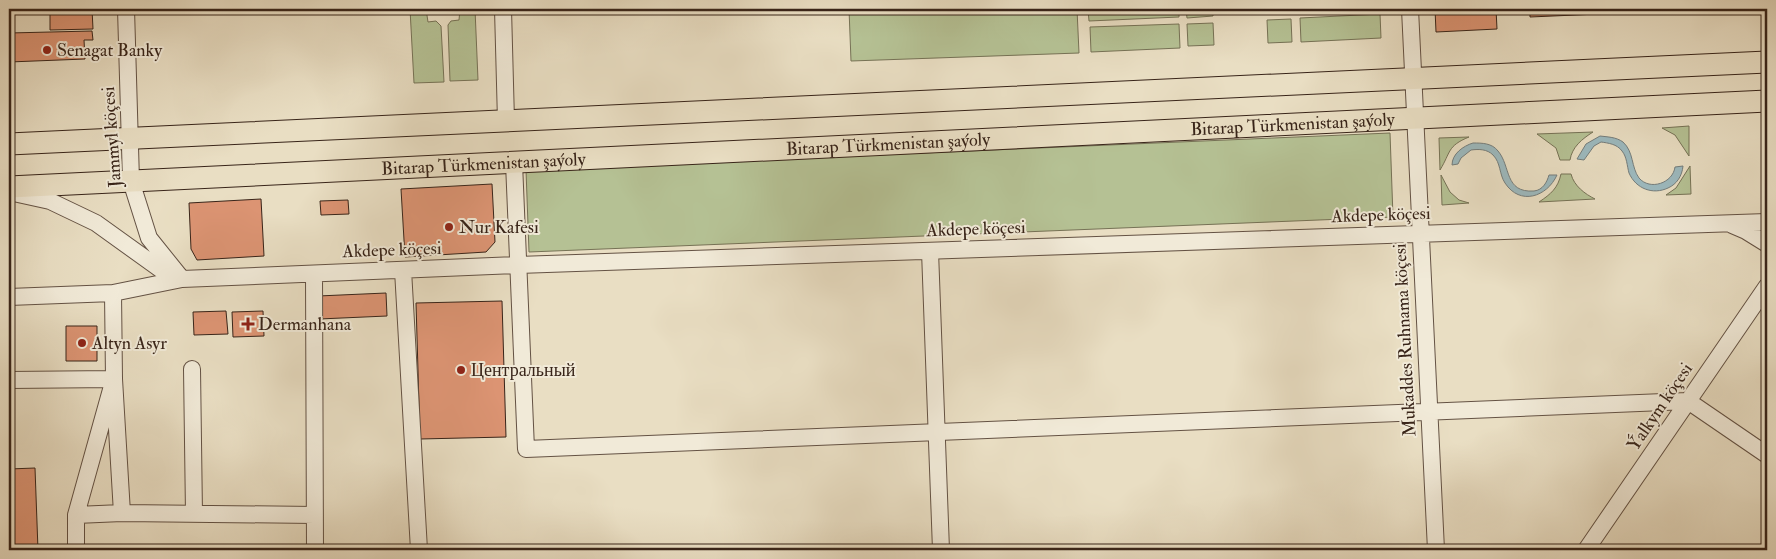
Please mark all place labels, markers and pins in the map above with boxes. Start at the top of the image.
place label: Senagat Banky [57,39,163,62]
marker: Senagat Banky [41,44,53,56]
place label: Nur Kafesi [459,216,539,239]
marker: Nur Kafesi [443,221,455,233]
place label: Dermanhana [258,313,352,336]
marker: Dermanhana [242,318,254,330]
place label: Altyn Asyr [91,332,167,355]
marker: Altyn Asyr [76,337,88,349]
place label: Центральный [471,359,576,382]
marker: Центральный [455,364,467,376]

